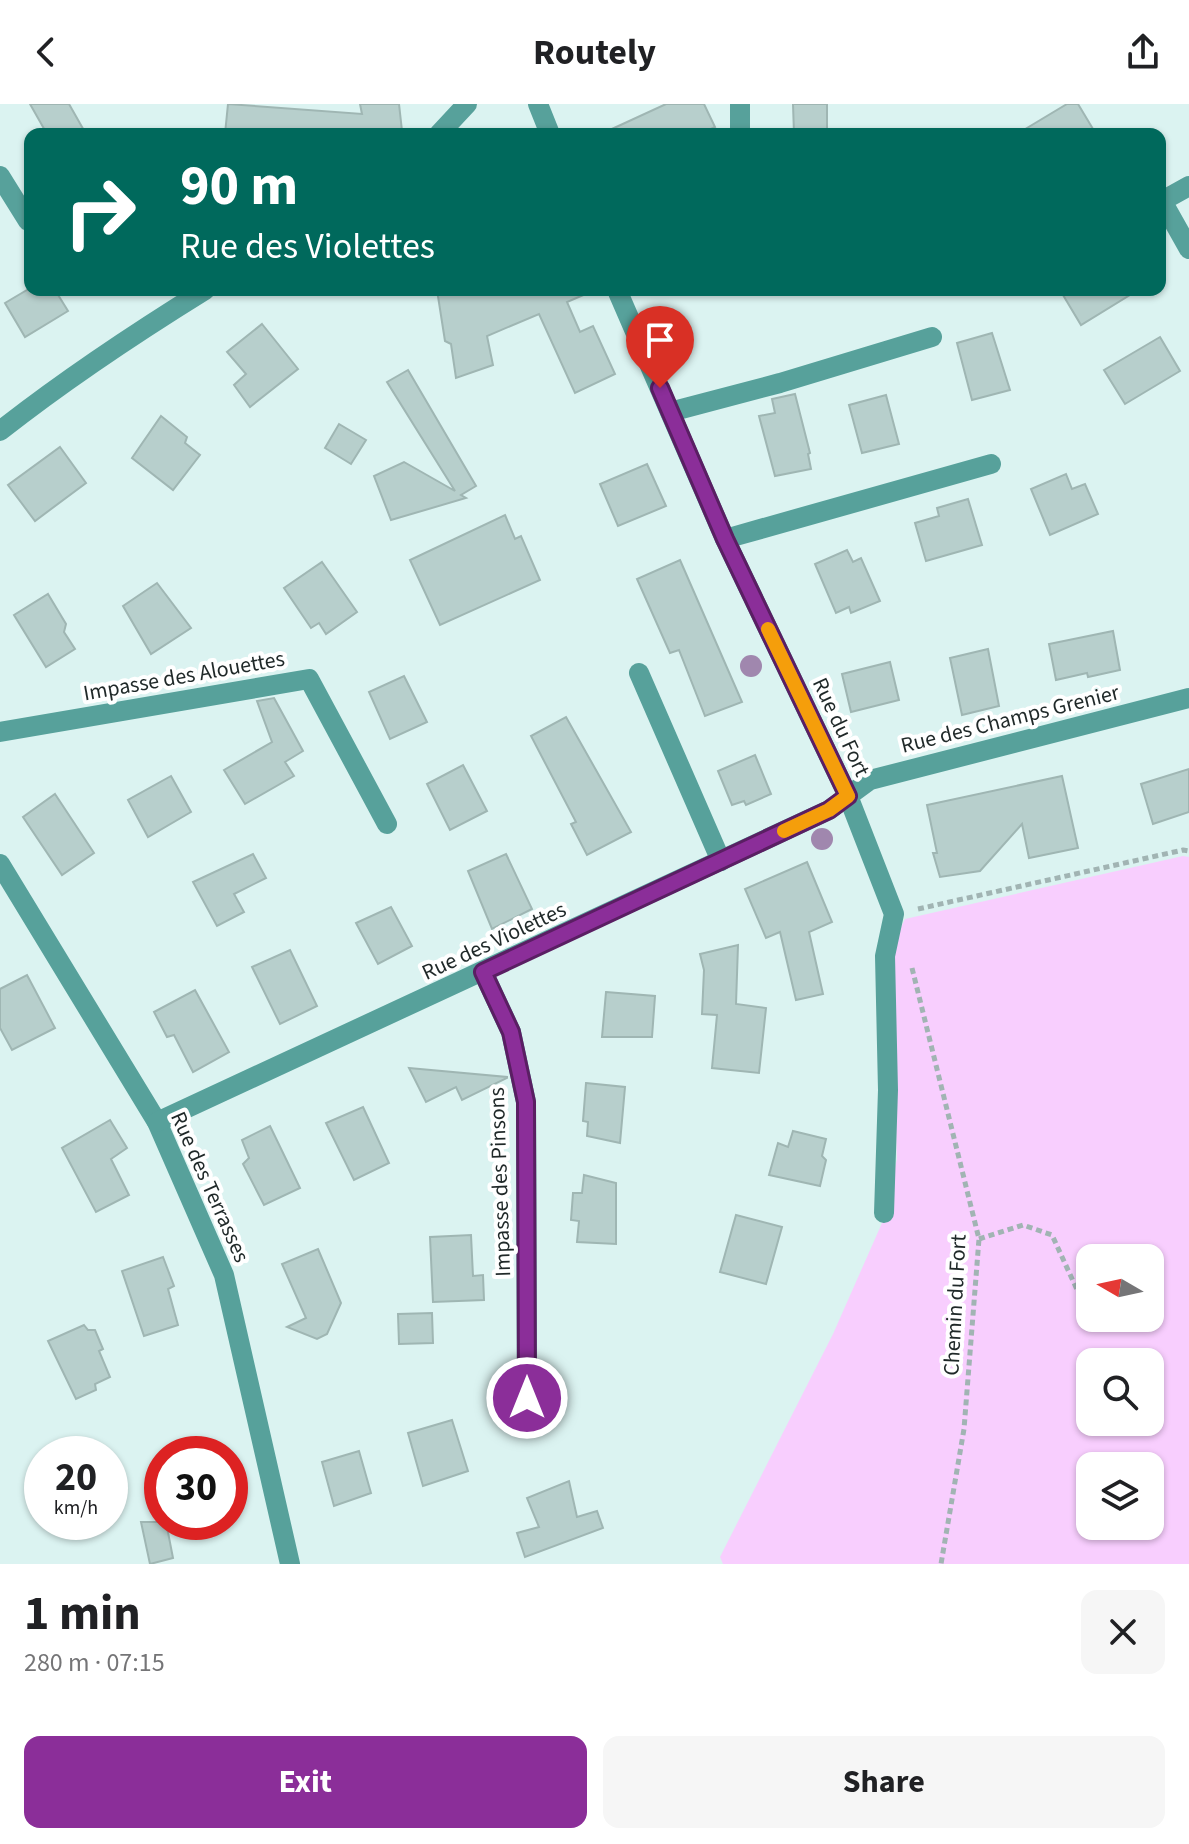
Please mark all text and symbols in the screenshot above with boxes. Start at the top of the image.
text: Routely [533,27,656,78]
icon: back [24,30,68,74]
icon: share [1121,30,1165,74]
text: 90 m [180,147,298,226]
icon: right [48,160,152,264]
text: Rue des Violettes [180,221,435,272]
pin [626,306,694,388]
icon: arrive [638,318,682,362]
street label: Impasse des Alouettes [81,643,287,709]
street label: Rue du Fort [804,672,878,782]
street label: Rue des Champs Grenier [897,676,1123,762]
street label: Rue des Violettes [417,894,571,988]
street label: Impasse des Pinsons [481,1087,519,1277]
street label: Rue des Terrasses [162,1106,258,1268]
street label: Chemin du Fort [935,1233,975,1377]
north arrow [1076,1244,1164,1332]
map controls [1076,1244,1164,1540]
button: search [1076,1348,1164,1436]
position arrow [485,1356,569,1440]
speed limit sign: 30 [144,1436,248,1540]
text: 20 [55,1449,97,1506]
button: layers [1076,1452,1164,1540]
text: km/h [54,1494,98,1522]
text: 1 min [24,1580,141,1648]
button: close [1081,1590,1165,1674]
text: 280 m · 07:15 [24,1644,165,1681]
button: Exit [24,1736,587,1828]
button: Share [603,1736,1165,1828]

